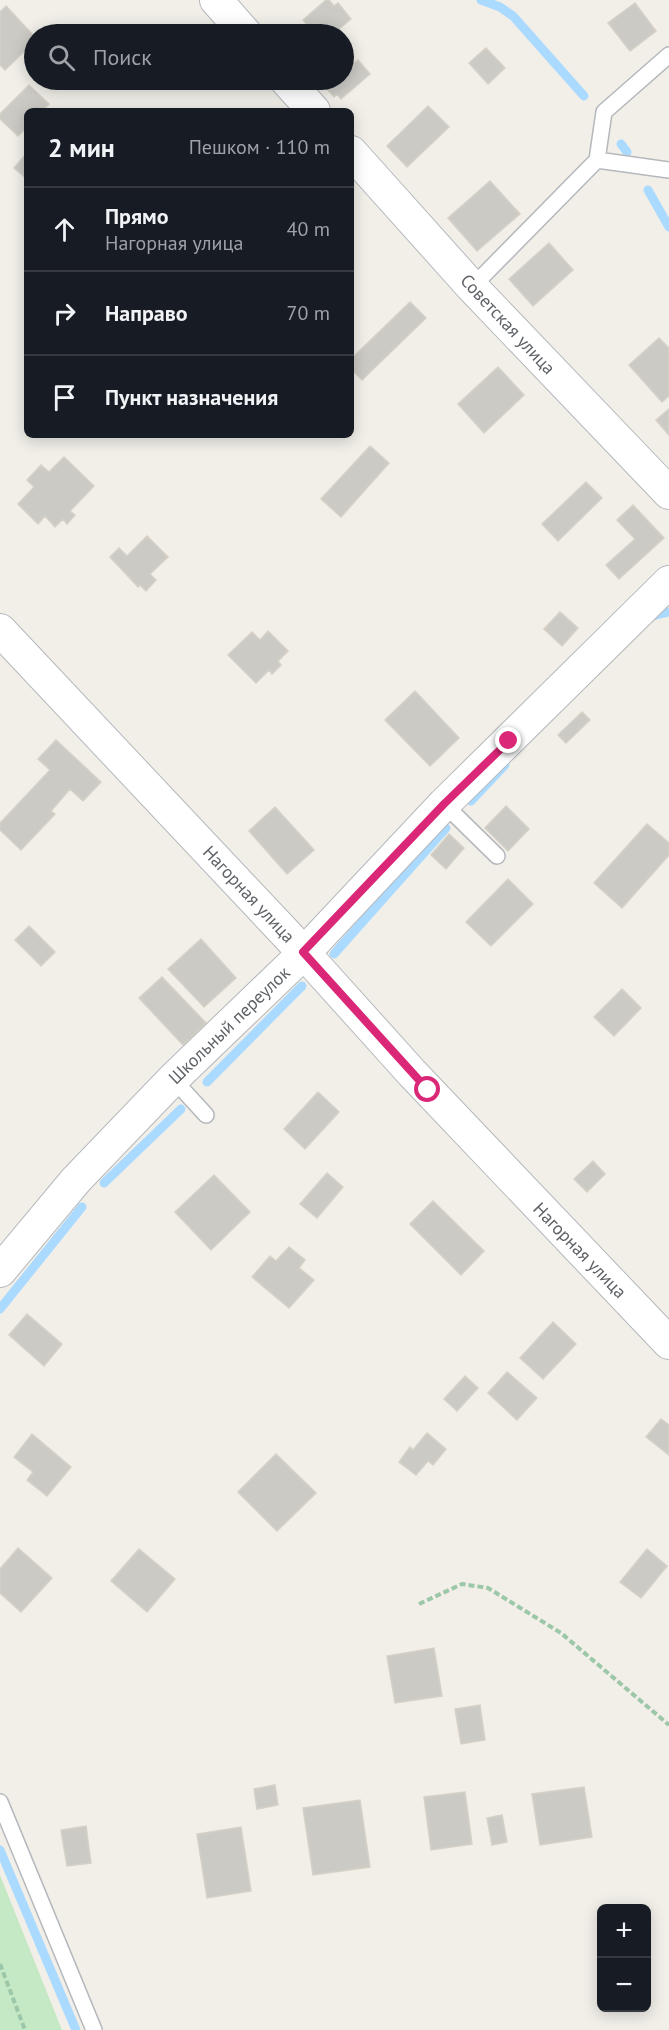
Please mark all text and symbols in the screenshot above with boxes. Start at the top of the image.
search box [24,24,354,90]
icon: search [45,41,78,74]
text: Поиск [93,43,152,71]
text: 2 мин [48,131,115,164]
text: Пешком · 110 m [189,134,330,160]
text: Прямо [105,202,168,230]
icon: ahead [48,213,81,246]
text: 40 m [287,216,330,242]
text: Нагорная улица [105,230,243,256]
street label: Советская улица [456,269,560,379]
icon: right [48,297,81,330]
text: Направо [105,299,188,327]
text: 70 m [287,300,330,326]
icon: arrive [48,381,81,414]
text: Пункт назначения [105,383,278,411]
route end [495,727,521,753]
street label: Нагорная улица [198,841,300,947]
street label: Школьный переулок [163,961,295,1089]
route start [414,1076,440,1102]
street label: Нагорная улица [528,1197,632,1303]
map controls [597,1904,651,2012]
button: + [597,1904,651,1958]
button: − [597,1958,651,2012]

